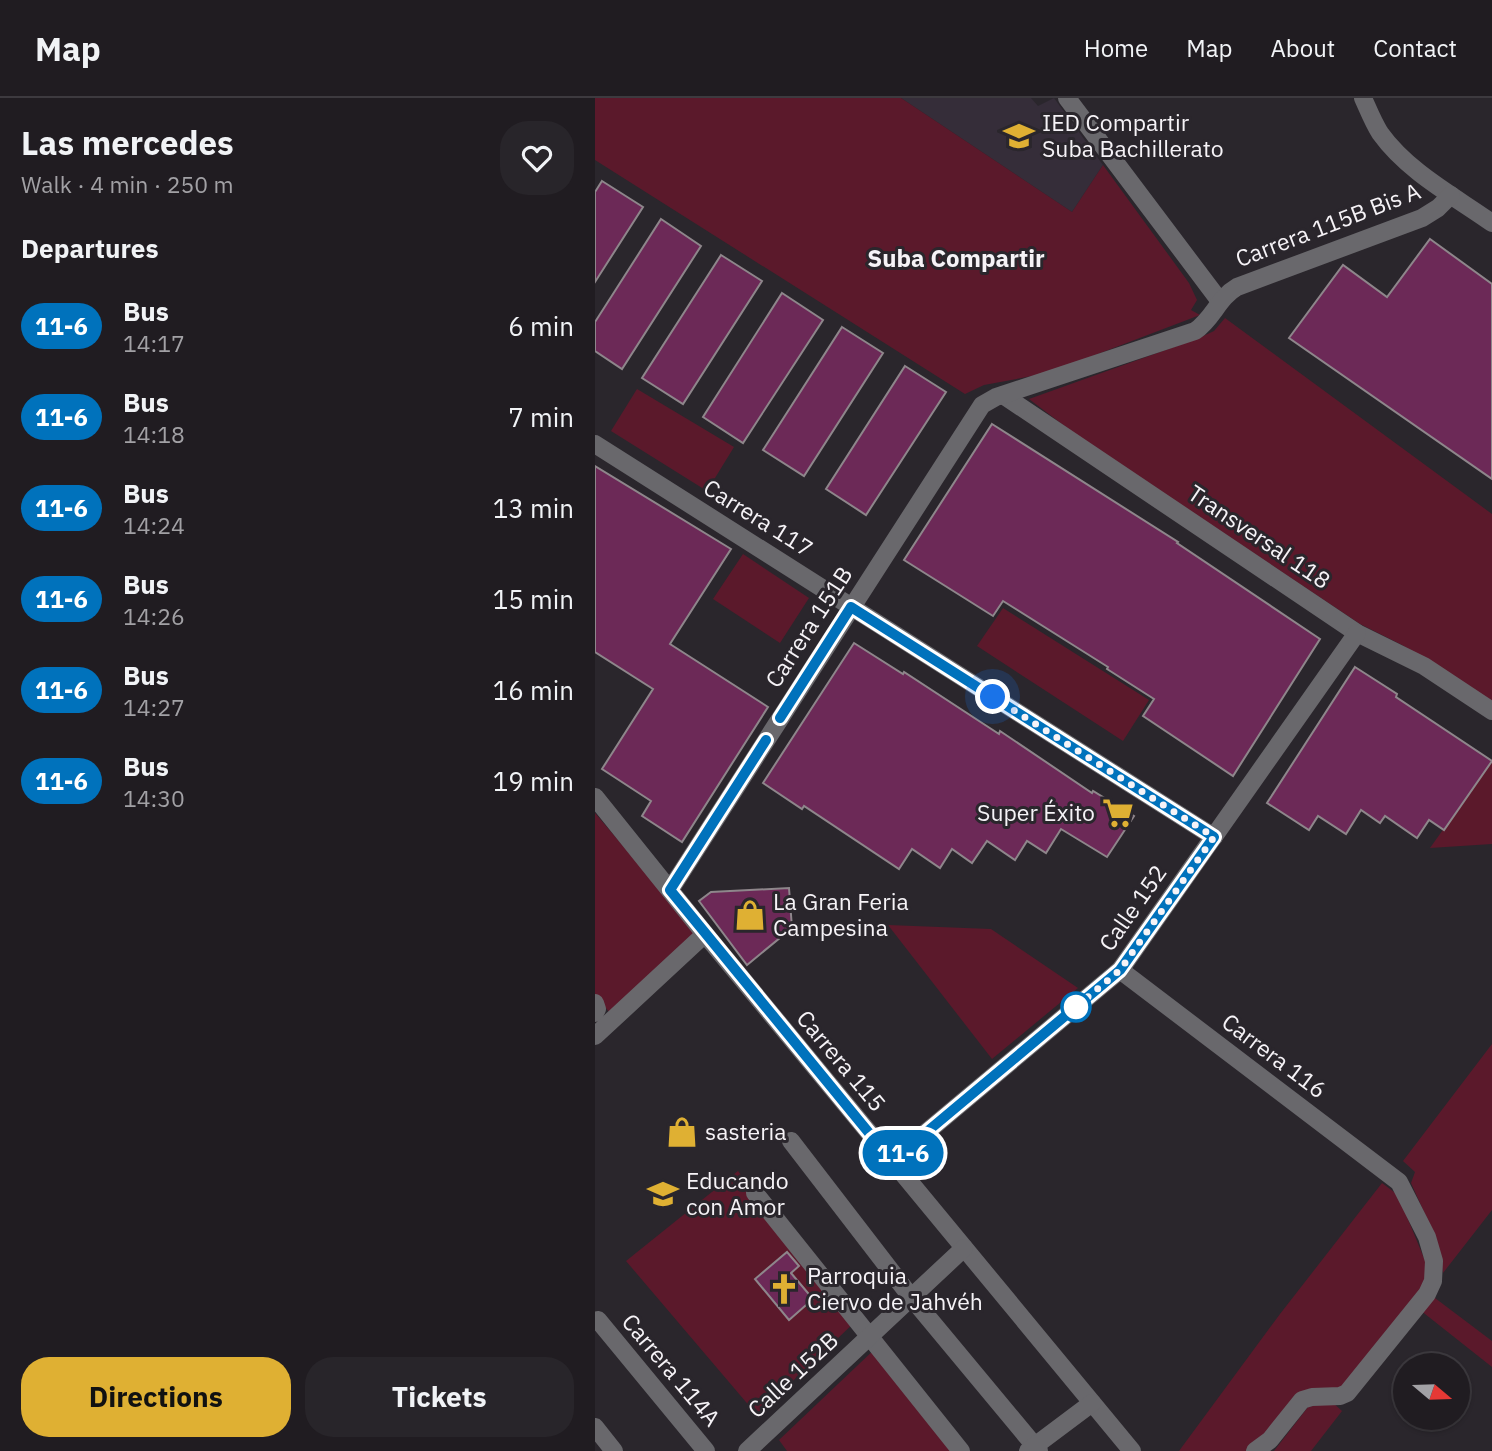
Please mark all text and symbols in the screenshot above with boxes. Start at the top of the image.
text: Map [35,27,101,70]
text: Home [1084,32,1148,64]
text: Map [1186,32,1232,64]
text: About [1270,32,1335,64]
text: Contact [1373,32,1457,64]
place label: IED Compartir Suba Bachillerato [1042,107,1224,163]
school or university icon: IED Compartir Suba Bachillerato [1002,119,1036,153]
text: Las mercedes [21,121,234,164]
button: heart [500,121,574,195]
text: Walk · 4 min · 250 m [21,169,234,199]
street label: Carrera 115B Bis A [1231,175,1425,273]
text: Departures [21,231,159,265]
district label: Suba Compartir [867,242,1045,274]
text: Bus [123,294,169,328]
text: 6 min [508,309,574,343]
text: 11-6 [35,310,88,342]
text: 14:17 [123,328,185,358]
text: Bus [123,385,169,419]
text: 7 min [508,400,574,434]
text: 11-6 [35,401,88,433]
text: 14:18 [123,419,185,449]
street label: Carrera 117 [698,472,819,563]
text: Bus [123,476,169,510]
street label: Transversal 118 [1183,477,1337,595]
text: 13 min [493,491,574,525]
text: 11-6 [35,492,88,524]
text: 14:24 [123,510,185,540]
street label: Carrera 151B [758,560,858,693]
text: Bus [123,567,169,601]
text: 15 min [493,582,574,616]
text: 11-6 [35,583,88,615]
text: 14:26 [123,601,185,631]
text: Bus [123,658,169,692]
text: 16 min [493,673,574,707]
text: 11-6 [35,674,88,706]
your location [975,679,1010,714]
text: 14:27 [123,692,185,722]
text: Bus [123,749,169,783]
text: 19 min [493,764,574,798]
text: 11-6 [35,765,88,797]
text: 14:30 [123,783,185,813]
supermarket icon: Super Éxito [1101,796,1135,830]
place label: Super Éxito [977,797,1095,827]
street label: Calle 152 [1092,859,1173,956]
place label: La Gran Feria Campesina [773,886,909,942]
shop icon: La Gran Feria Campesina [733,898,767,932]
unlabelled marker [1061,992,1091,1022]
street label: Carrera 115 [791,1003,893,1117]
street label: Carrera 116 [1216,1006,1333,1104]
shop icon: sasteria [665,1115,699,1149]
place label: sasteria [705,1116,787,1146]
line badge: 11-6 [854,1130,952,1176]
text: 11-6 [877,1137,929,1169]
place label: Educando con Amor [686,1165,789,1221]
school or university icon: Educando con Amor [646,1177,680,1211]
place label: Parroquia Ciervo de Jahvéh [807,1260,983,1316]
church icon: Parroquia Ciervo de Jahvéh [767,1272,801,1306]
street label: Carrera 114A [616,1307,728,1432]
street label: Calle 152B [741,1325,844,1424]
north arrow [1393,1353,1470,1430]
map controls [1393,1353,1470,1430]
button: Directions [21,1357,291,1437]
button: Tickets [305,1357,574,1437]

